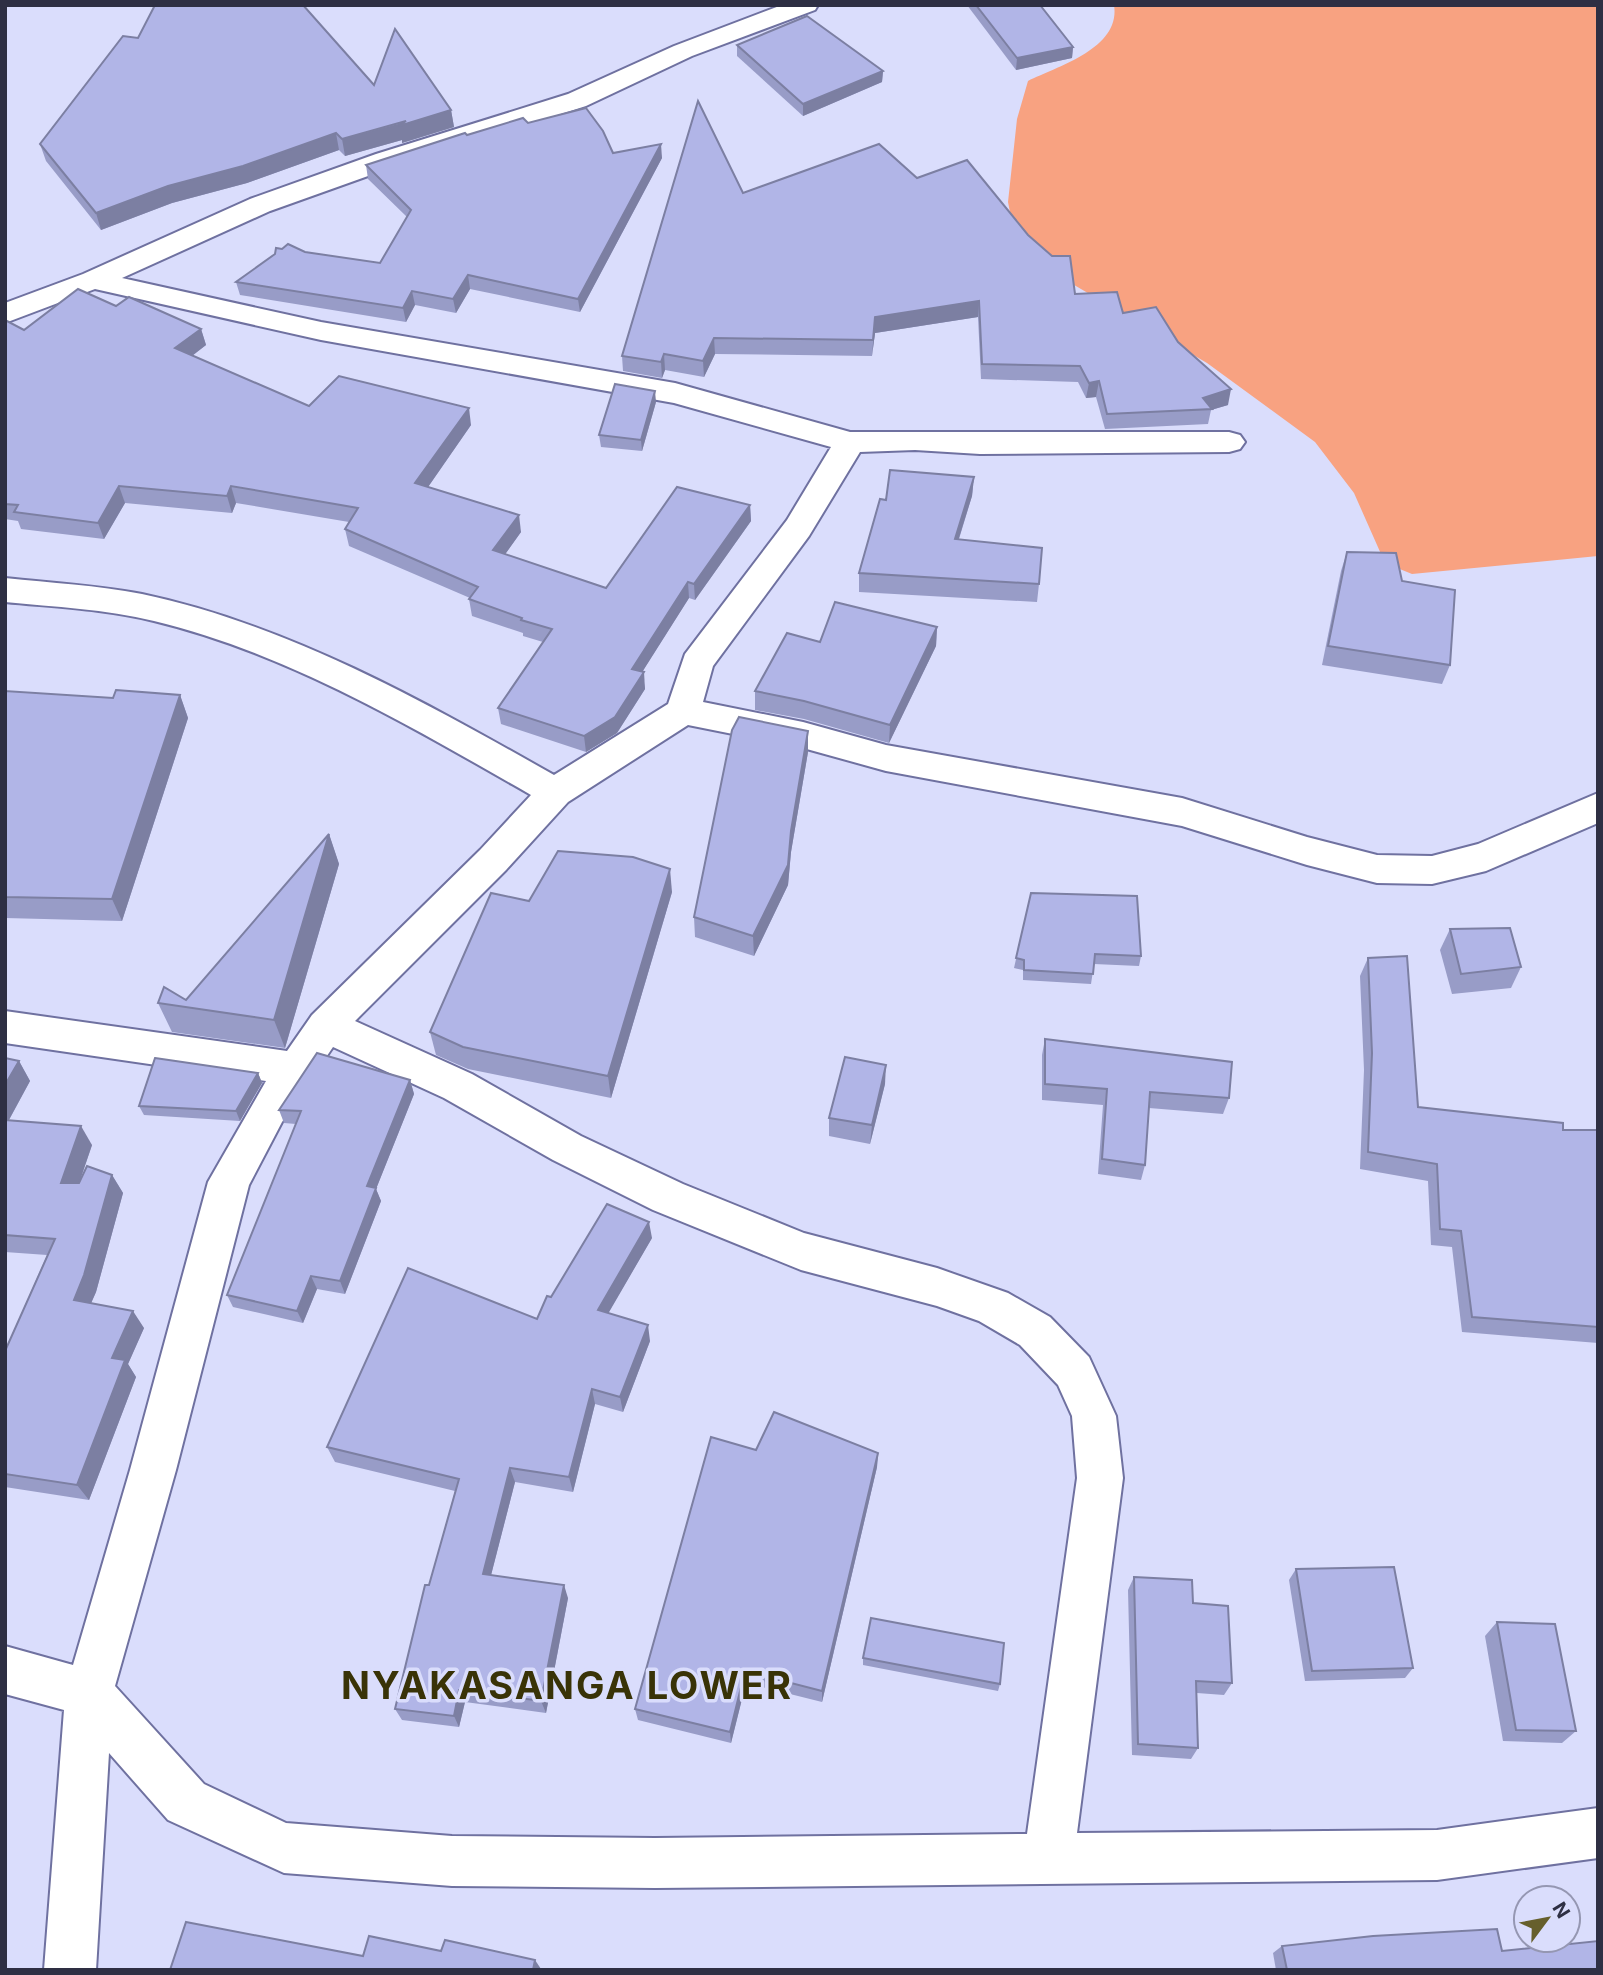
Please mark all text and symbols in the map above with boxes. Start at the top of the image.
district label: NYAKASANGA LOWER [341,1662,793,1708]
north arrow [1512,1884,1582,1954]
text: N [1547,1898,1575,1922]

